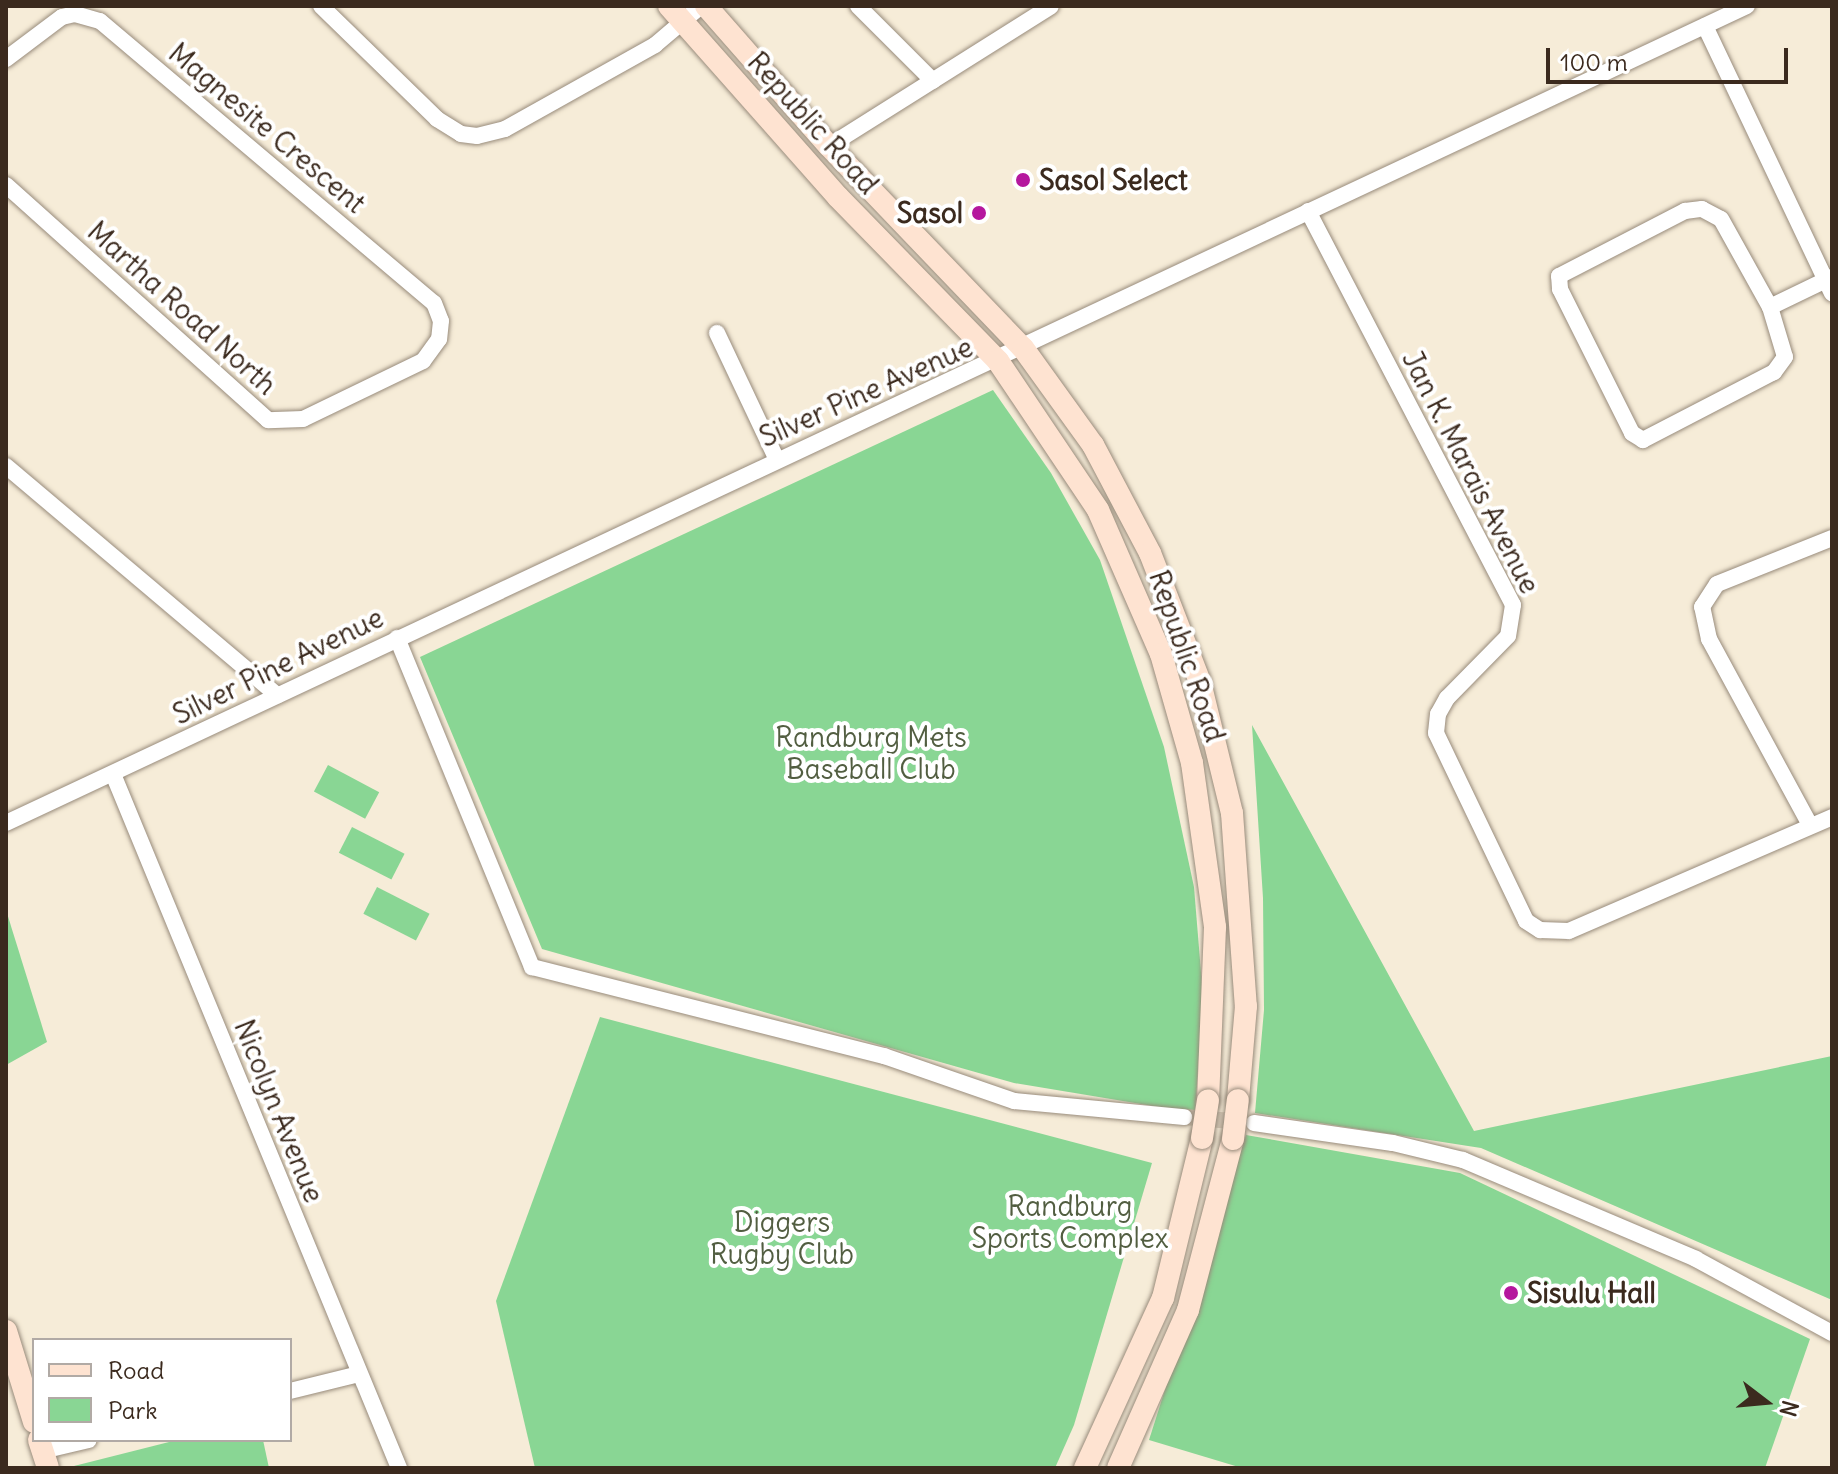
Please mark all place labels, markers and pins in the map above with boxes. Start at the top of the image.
place label: Sasol Select [1039,163,1188,197]
marker: Sasol Select [1014,171,1032,189]
place label: Sasol [897,196,963,230]
marker: Sasol [970,204,988,222]
place label: Sisulu Hall [1527,1276,1656,1310]
marker: Sisulu Hall [1502,1284,1520,1302]

